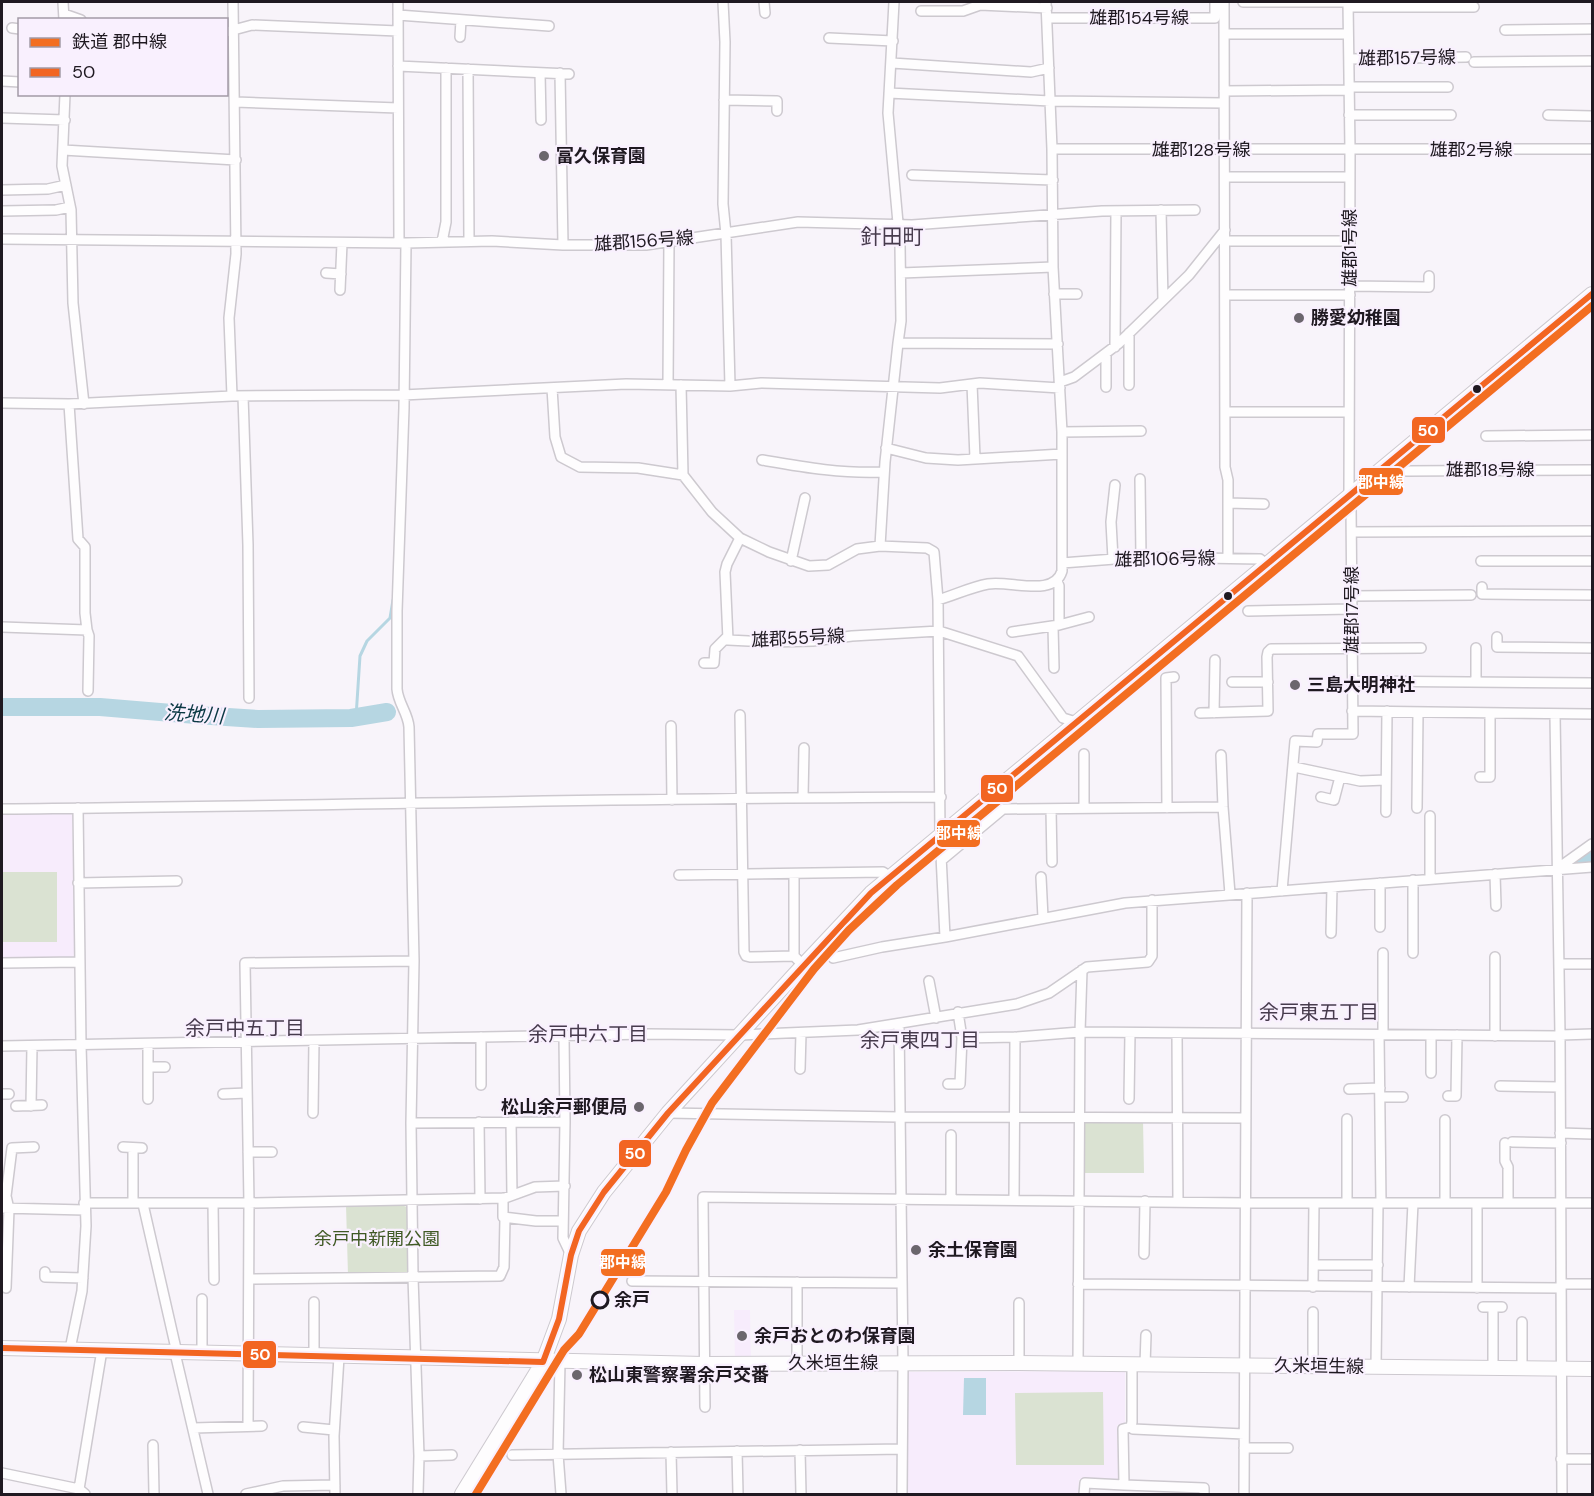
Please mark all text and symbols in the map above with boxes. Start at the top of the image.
street label: 雄郡154号線 [1089,6,1189,30]
legend [18,18,228,96]
text: 鉄道 郡中線 [72,30,167,54]
street label: 雄郡157号線 [1358,45,1456,71]
text: 50 [72,60,95,84]
street label: 雄郡128号線 [1152,138,1250,162]
street label: 雄郡2号線 [1430,138,1512,162]
place label: 富久保育園 [556,144,646,168]
marker: 富久保育園 [537,149,551,163]
street label: 雄郡1号線 [1338,209,1362,287]
district label: 針田町 [861,223,924,251]
street label: 雄郡156号線 [593,226,695,256]
place label: 勝愛幼稚園 [1311,306,1401,330]
marker: 勝愛幼稚園 [1292,311,1306,325]
unlabelled marker [1471,383,1483,395]
line badge: 50 [1411,416,1446,444]
text: 50 [1417,420,1439,441]
street label: 雄郡18号線 [1446,458,1534,482]
line badge: 郡中線 [1358,467,1404,496]
text: 郡中線 [1357,472,1405,493]
street label: 雄郡106号線 [1114,546,1216,572]
street label: 雄郡17号線 [1340,566,1364,654]
unlabelled marker [1222,590,1234,602]
street label: 雄郡55号線 [750,624,846,652]
place label: 三島大明神社 [1307,673,1415,697]
marker: 三島大明神社 [1288,678,1302,692]
water label: 洗地川 [163,699,227,729]
line badge: 50 [980,774,1014,803]
text: 50 [986,778,1008,799]
line badge: 郡中線 [936,819,981,848]
text: 郡中線 [935,823,983,844]
district label: 余戸東五丁目 [1259,999,1379,1025]
district label: 余戸中五丁目 [185,1015,305,1041]
district label: 余戸中六丁目 [528,1021,648,1047]
district label: 余戸東四丁目 [860,1027,980,1053]
place label: 松山余戸郵便局 [501,1095,627,1119]
marker: 松山余戸郵便局 [632,1100,646,1114]
line badge: 50 [618,1139,652,1168]
text: 50 [624,1143,646,1164]
park label: 余戸中新開公園 [314,1227,440,1251]
place label: 余土保育園 [928,1238,1018,1262]
marker: 余土保育園 [909,1243,923,1257]
line badge: 郡中線 [600,1248,646,1277]
text: 郡中線 [599,1252,647,1273]
place label: 余戸 [614,1288,650,1312]
marker: 余戸 [591,1291,609,1309]
place label: 余戸おとのわ保育園 [754,1324,916,1348]
marker: 余戸おとのわ保育園 [735,1329,749,1343]
line badge: 50 [242,1340,277,1369]
text: 50 [249,1344,271,1365]
street label: 久米垣生線 [788,1351,878,1375]
street label: 久米垣生線 [1274,1353,1364,1379]
place label: 松山東警察署余戸交番 [589,1363,769,1387]
marker: 松山東警察署余戸交番 [570,1368,584,1382]

